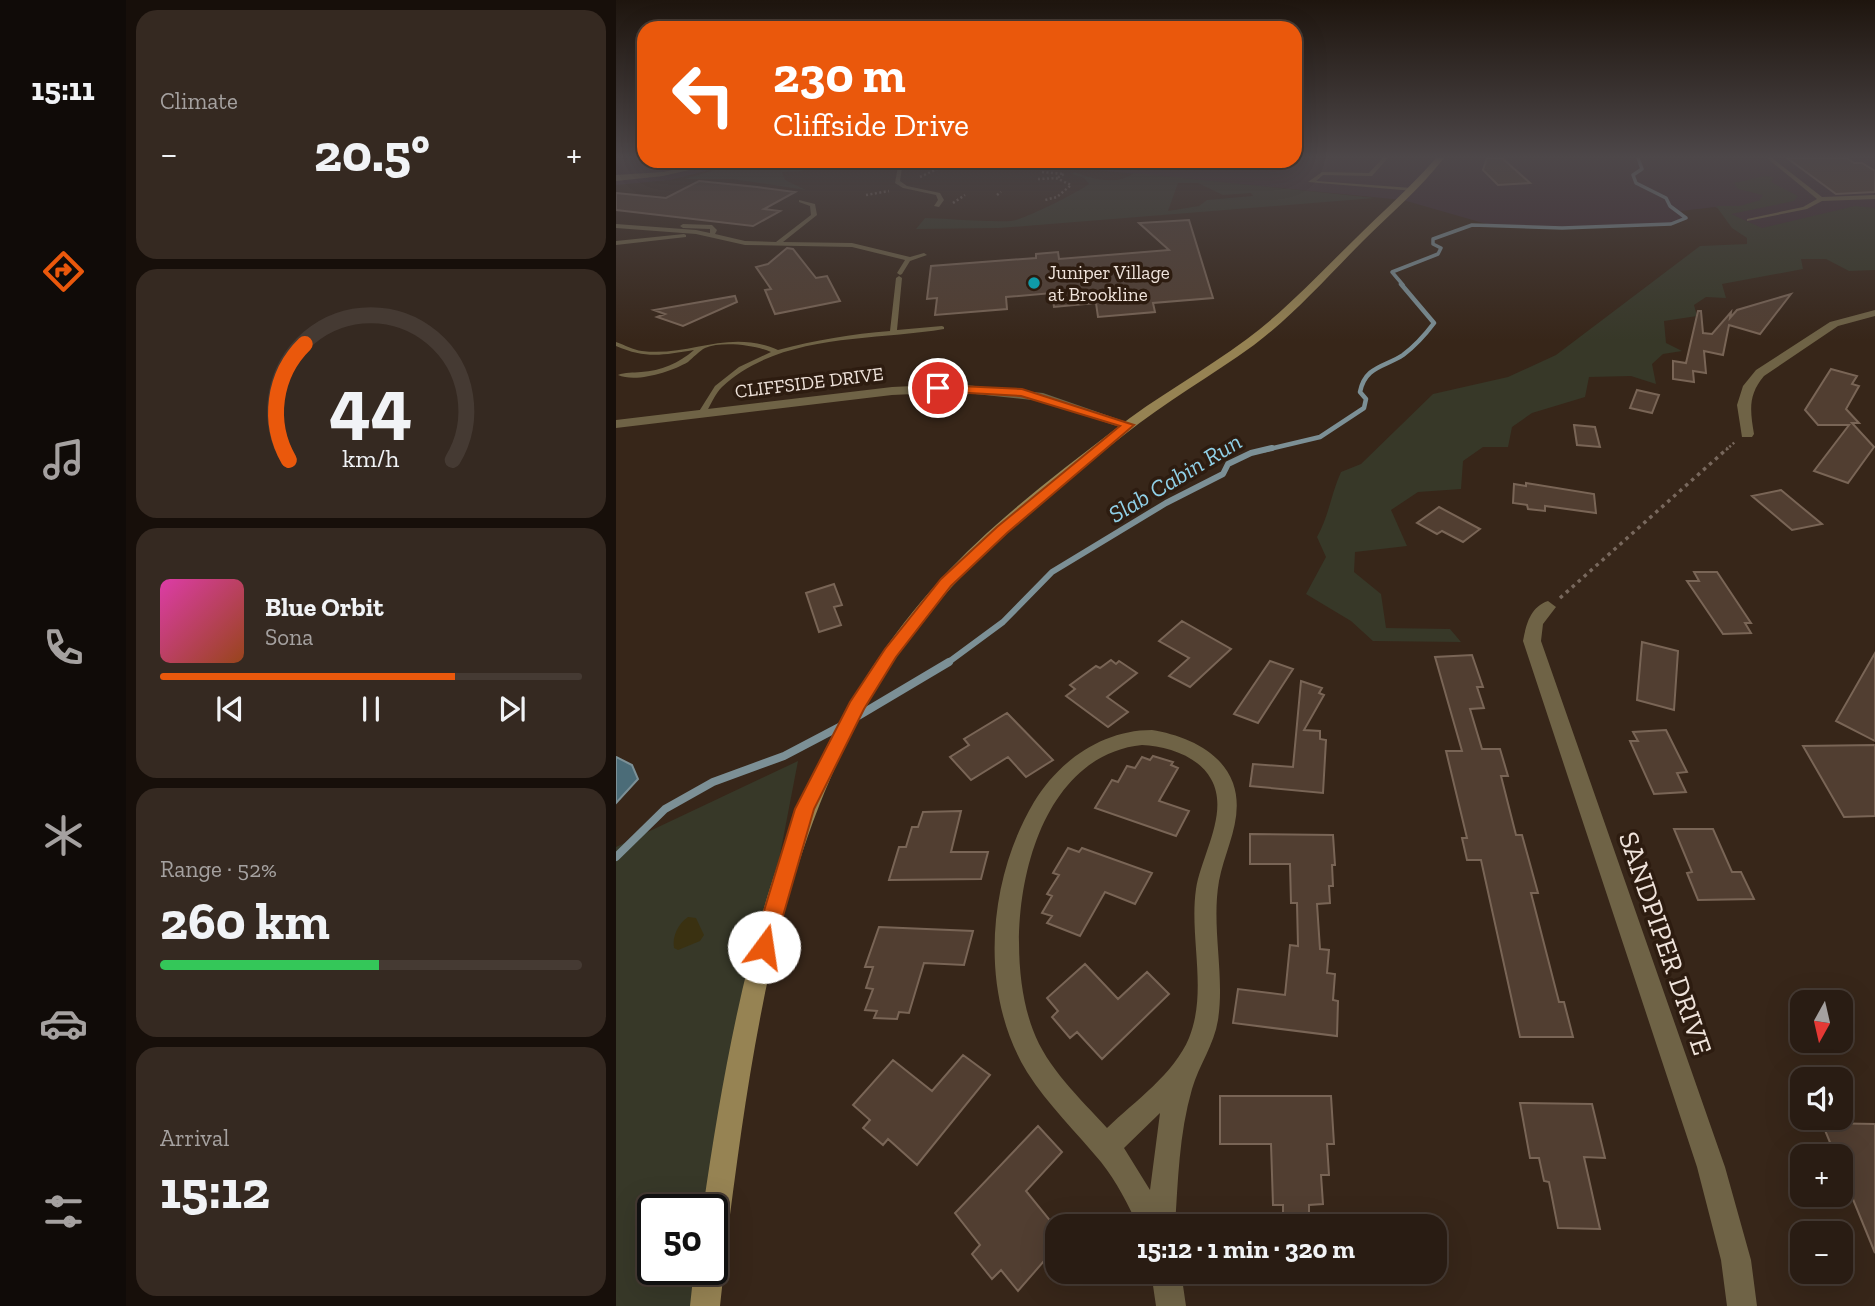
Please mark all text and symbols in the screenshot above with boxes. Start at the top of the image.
text: 230 m [773,46,906,105]
icon: left [658,49,749,140]
text: 15:11 [31,70,95,108]
text: Climate [160,87,238,115]
text: Cliffside Drive [773,106,969,144]
text: 20.5° [314,122,430,184]
text: − [160,131,178,177]
text: + [566,131,582,177]
icon: directions [39,247,88,296]
place label: Juniper Village at Brookline [1048,261,1170,306]
marker: Juniper Village at Brookline [1026,275,1042,291]
pin [908,358,968,418]
text: 44 [330,361,413,449]
street label: CLIFFSIDE DRIVE [734,362,885,403]
icon: arrive [919,369,957,407]
water label: Slab Cabin Run [1103,426,1247,529]
icon: music [39,435,88,484]
text: km/h [342,443,400,473]
text: Blue Orbit [265,591,384,623]
icon: phone [39,623,88,672]
text: Sona [265,623,313,651]
icon: previous [211,690,249,728]
icon: pause [352,690,390,728]
icon: next [493,690,531,728]
icon: climate [39,811,88,860]
street label: SANDPIPER DRIVE [1612,827,1719,1059]
text: Range · 52% [160,855,277,883]
text: 260 km [160,890,330,952]
position arrow [727,910,801,984]
north arrow [1790,990,1853,1054]
map controls [1790,990,1853,1284]
icon: car [39,999,88,1048]
button: sound [1790,1067,1853,1130]
text: Arrival [160,1124,229,1152]
button: + [1790,1144,1853,1207]
text: 15:12 [160,1159,270,1221]
icon: filters [39,1187,88,1236]
speed limit sign: 50 [637,1194,728,1285]
button: − [1790,1221,1853,1284]
text: 15:12 · 1 min · 320 m [1137,1233,1355,1265]

